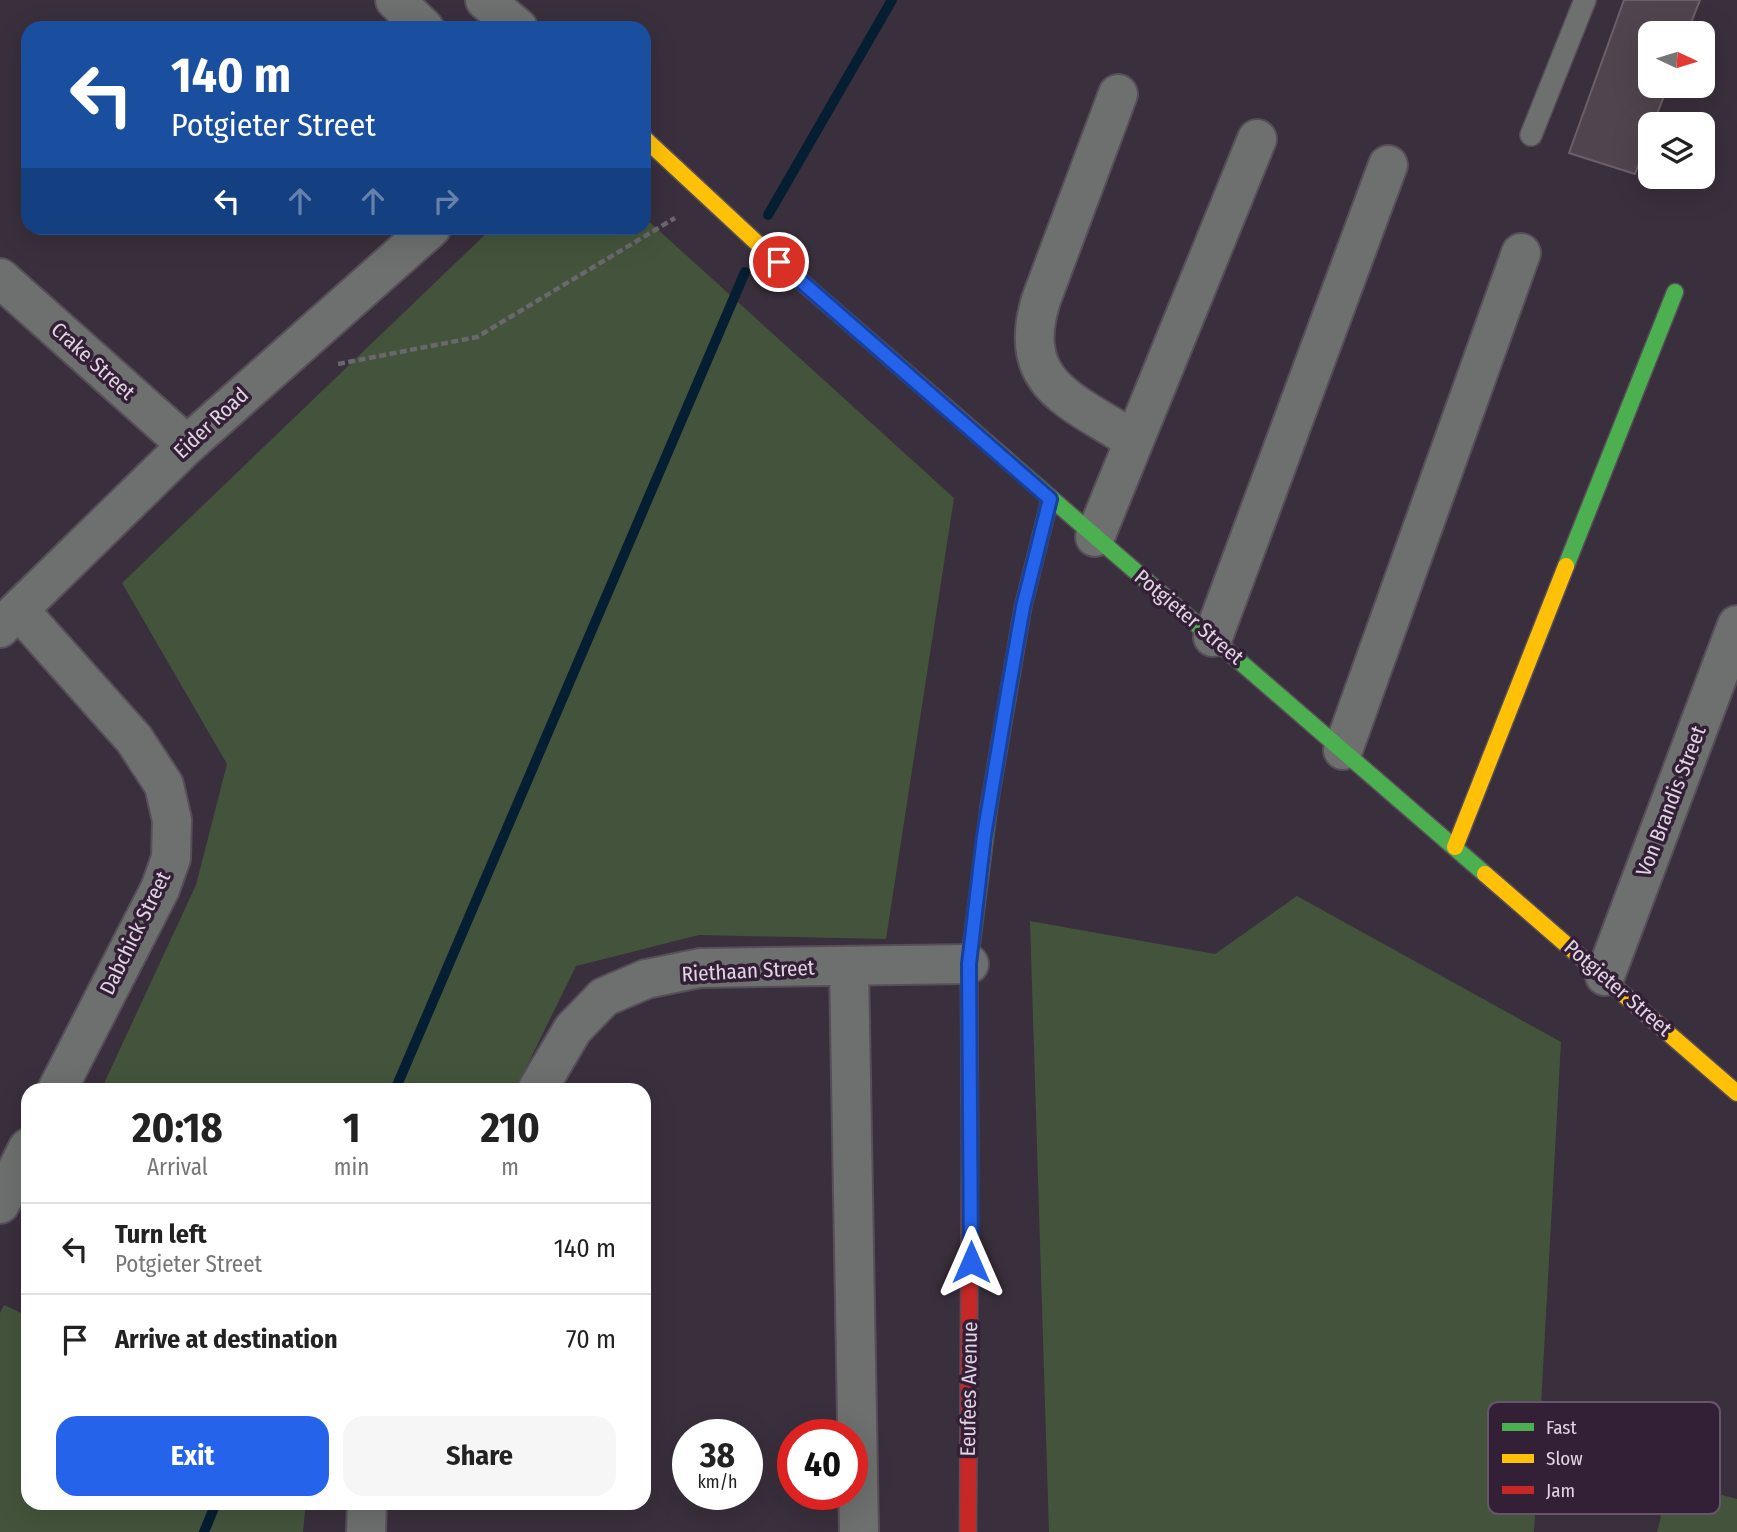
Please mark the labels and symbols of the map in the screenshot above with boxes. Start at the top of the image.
north arrow [1638,21,1715,98]
pin [749,232,809,292]
street label: Crake Street [46,317,140,405]
street label: Eider Road [168,382,254,464]
street label: Potgieter Street [1129,564,1249,670]
street label: Von Brandis Street [1630,722,1712,880]
street label: Dabchick Street [94,867,176,999]
street label: Potgieter Street [1559,934,1677,1042]
street label: Riethaan Street [681,955,815,987]
position arrow [934,1225,1008,1299]
street label: Eeufees Avenue [955,1321,983,1457]
legend [1488,1402,1720,1514]
text: Fast [1546,1416,1577,1439]
speed limit sign: 40 [777,1419,868,1510]
text: Slow [1546,1447,1583,1470]
text: Jam [1546,1479,1575,1502]

